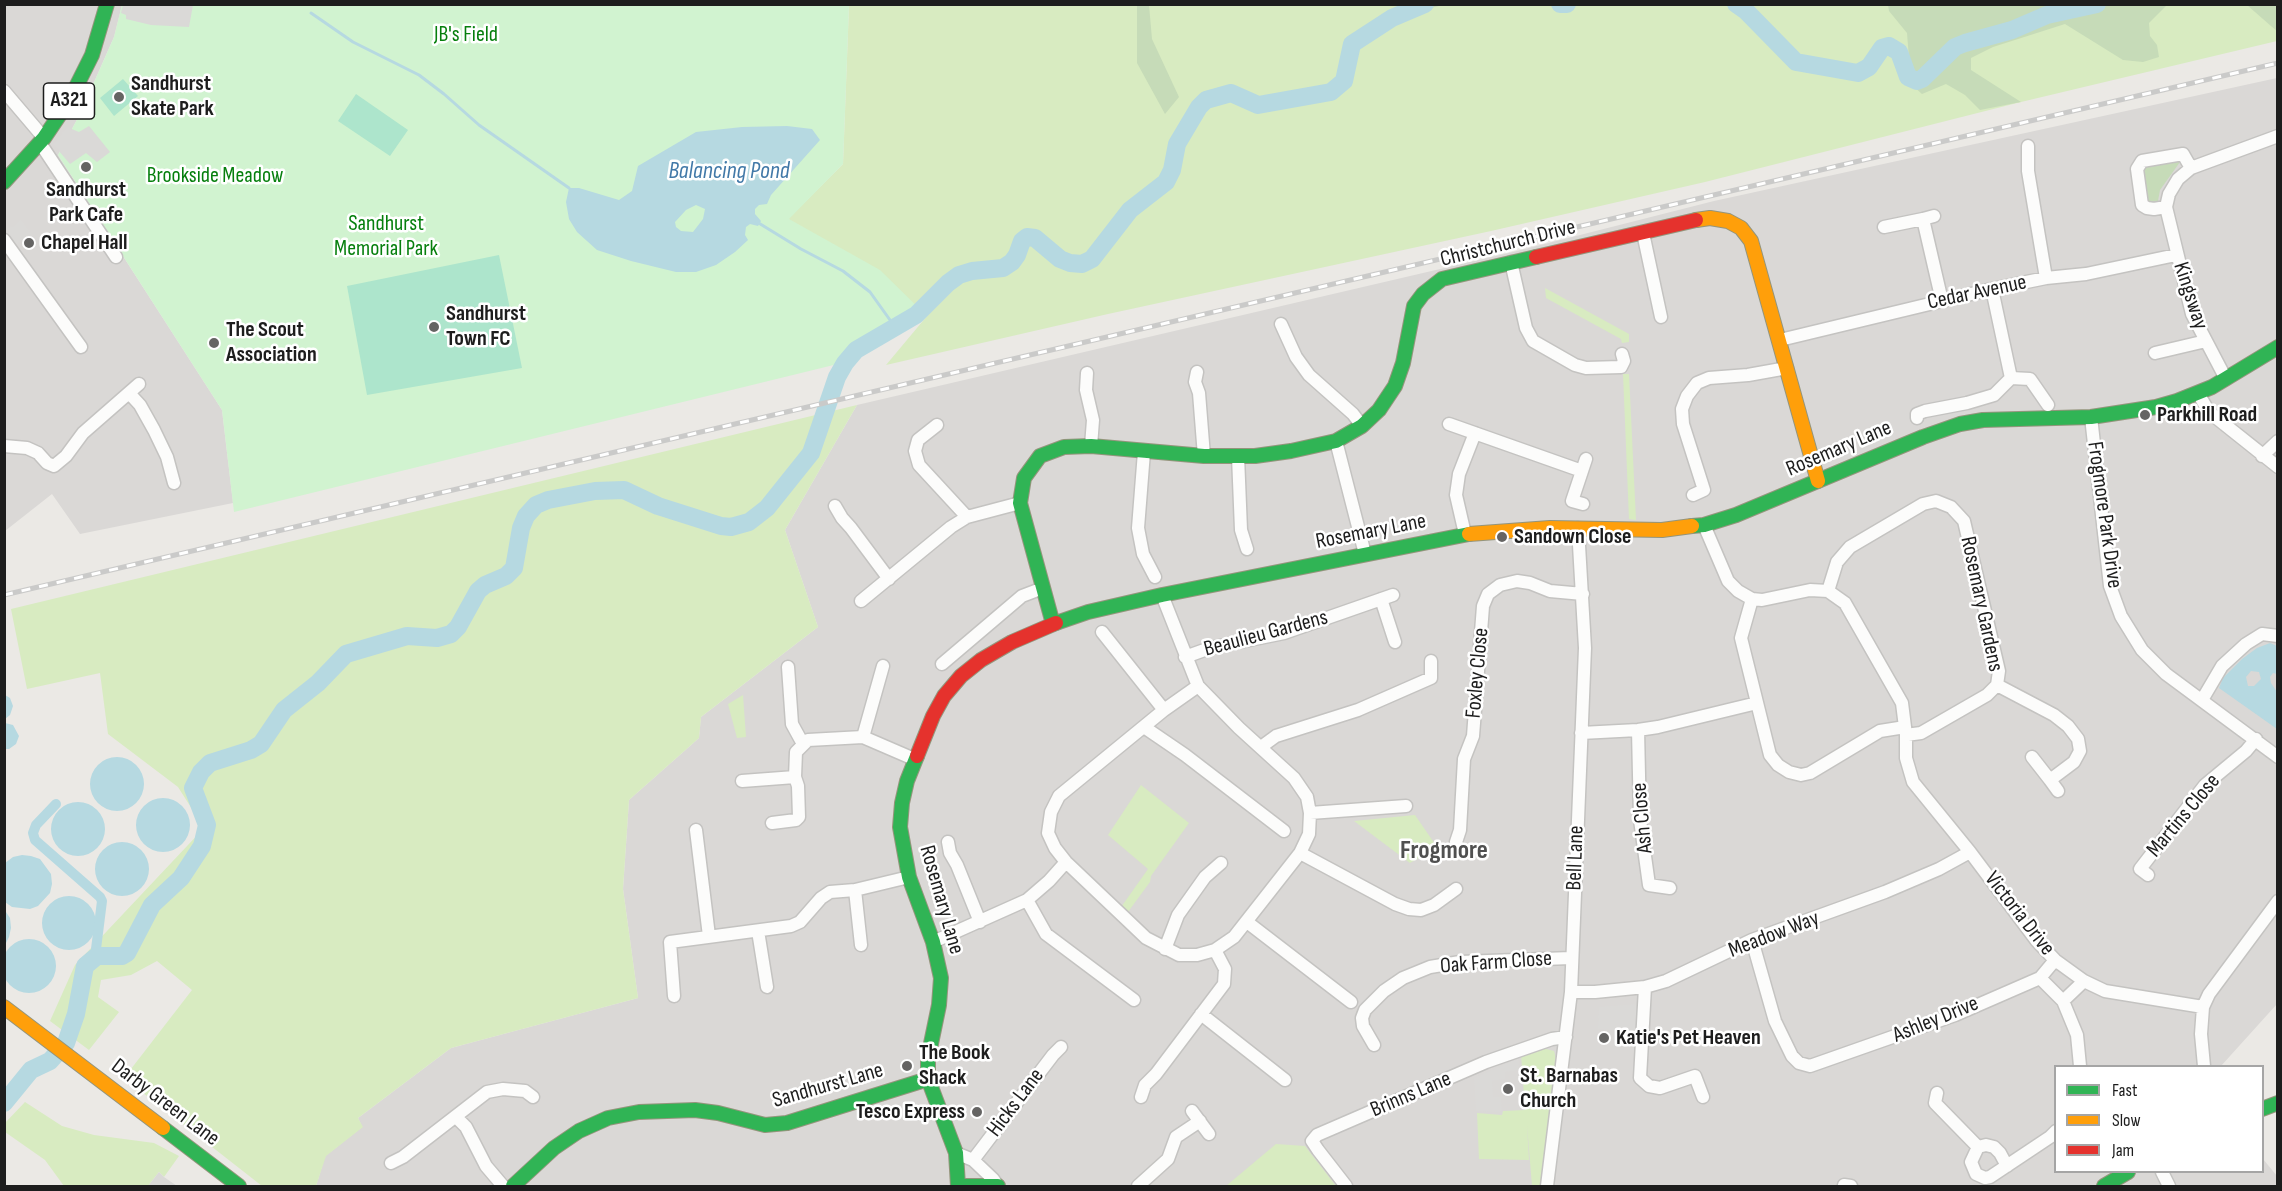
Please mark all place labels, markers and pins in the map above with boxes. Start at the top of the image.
place label: Sandhurst Skate Park [131,71,214,122]
marker: Sandhurst Skate Park [112,90,126,104]
marker: Sandhurst Park Cafe [79,160,93,174]
place label: Sandhurst Park Cafe [46,177,126,228]
place label: Chapel Hall [41,230,128,256]
marker: Chapel Hall [22,236,36,250]
place label: Sandhurst Town FC [446,301,526,352]
place label: The Scout Association [226,317,317,368]
marker: Sandhurst Town FC [427,320,441,334]
marker: The Scout Association [207,336,221,350]
place label: Parkhill Road [2157,402,2257,428]
marker: Parkhill Road [2138,408,2152,422]
place label: Sandown Close [1514,524,1631,550]
marker: Sandown Close [1495,530,1509,544]
place label: Katie's Pet Heaven [1616,1025,1761,1051]
marker: Katie's Pet Heaven [1597,1031,1611,1045]
place label: The Book Shack [919,1040,990,1092]
marker: The Book Shack [900,1059,914,1073]
place label: St. Barnabas Church [1520,1063,1618,1114]
marker: St. Barnabas Church [1501,1082,1515,1096]
place label: Tesco Express [856,1099,965,1125]
marker: Tesco Express [970,1105,984,1119]

